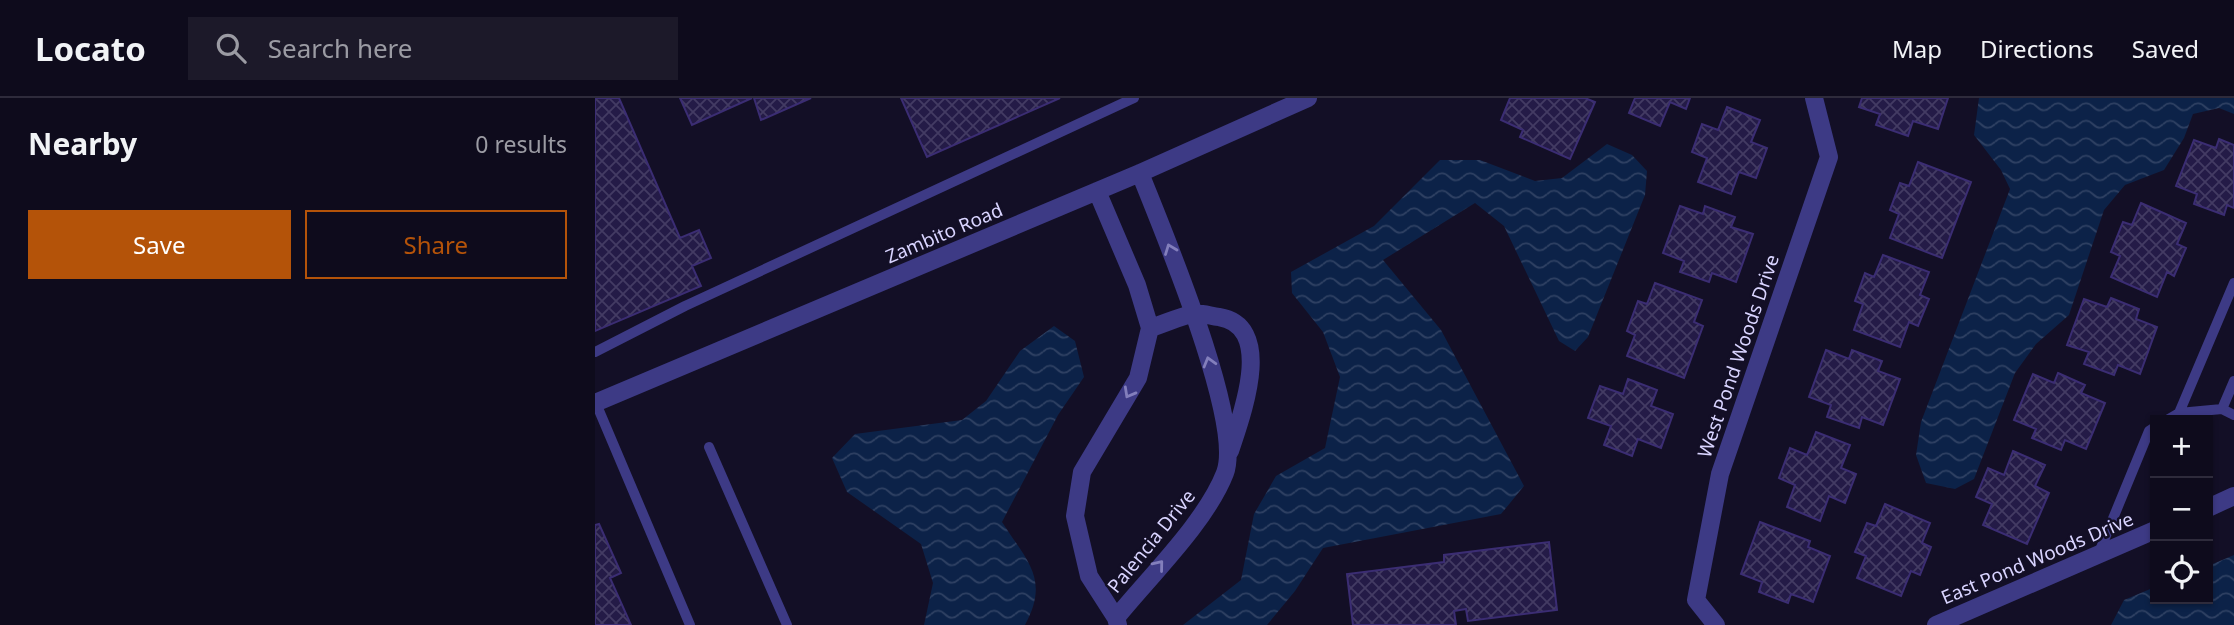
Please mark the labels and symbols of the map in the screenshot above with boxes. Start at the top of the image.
street label: Zambito Road [881,197,1007,269]
one-way arrow [1164,244,1178,256]
street label: West Pond Woods Drive [1691,251,1785,461]
one-way arrow [1202,357,1217,369]
one-way arrow [1124,386,1138,398]
street label: Palencia Drive [1101,484,1201,598]
street label: East Pond Woods Drive [1937,506,2137,610]
one-way arrow [1151,560,1164,572]

